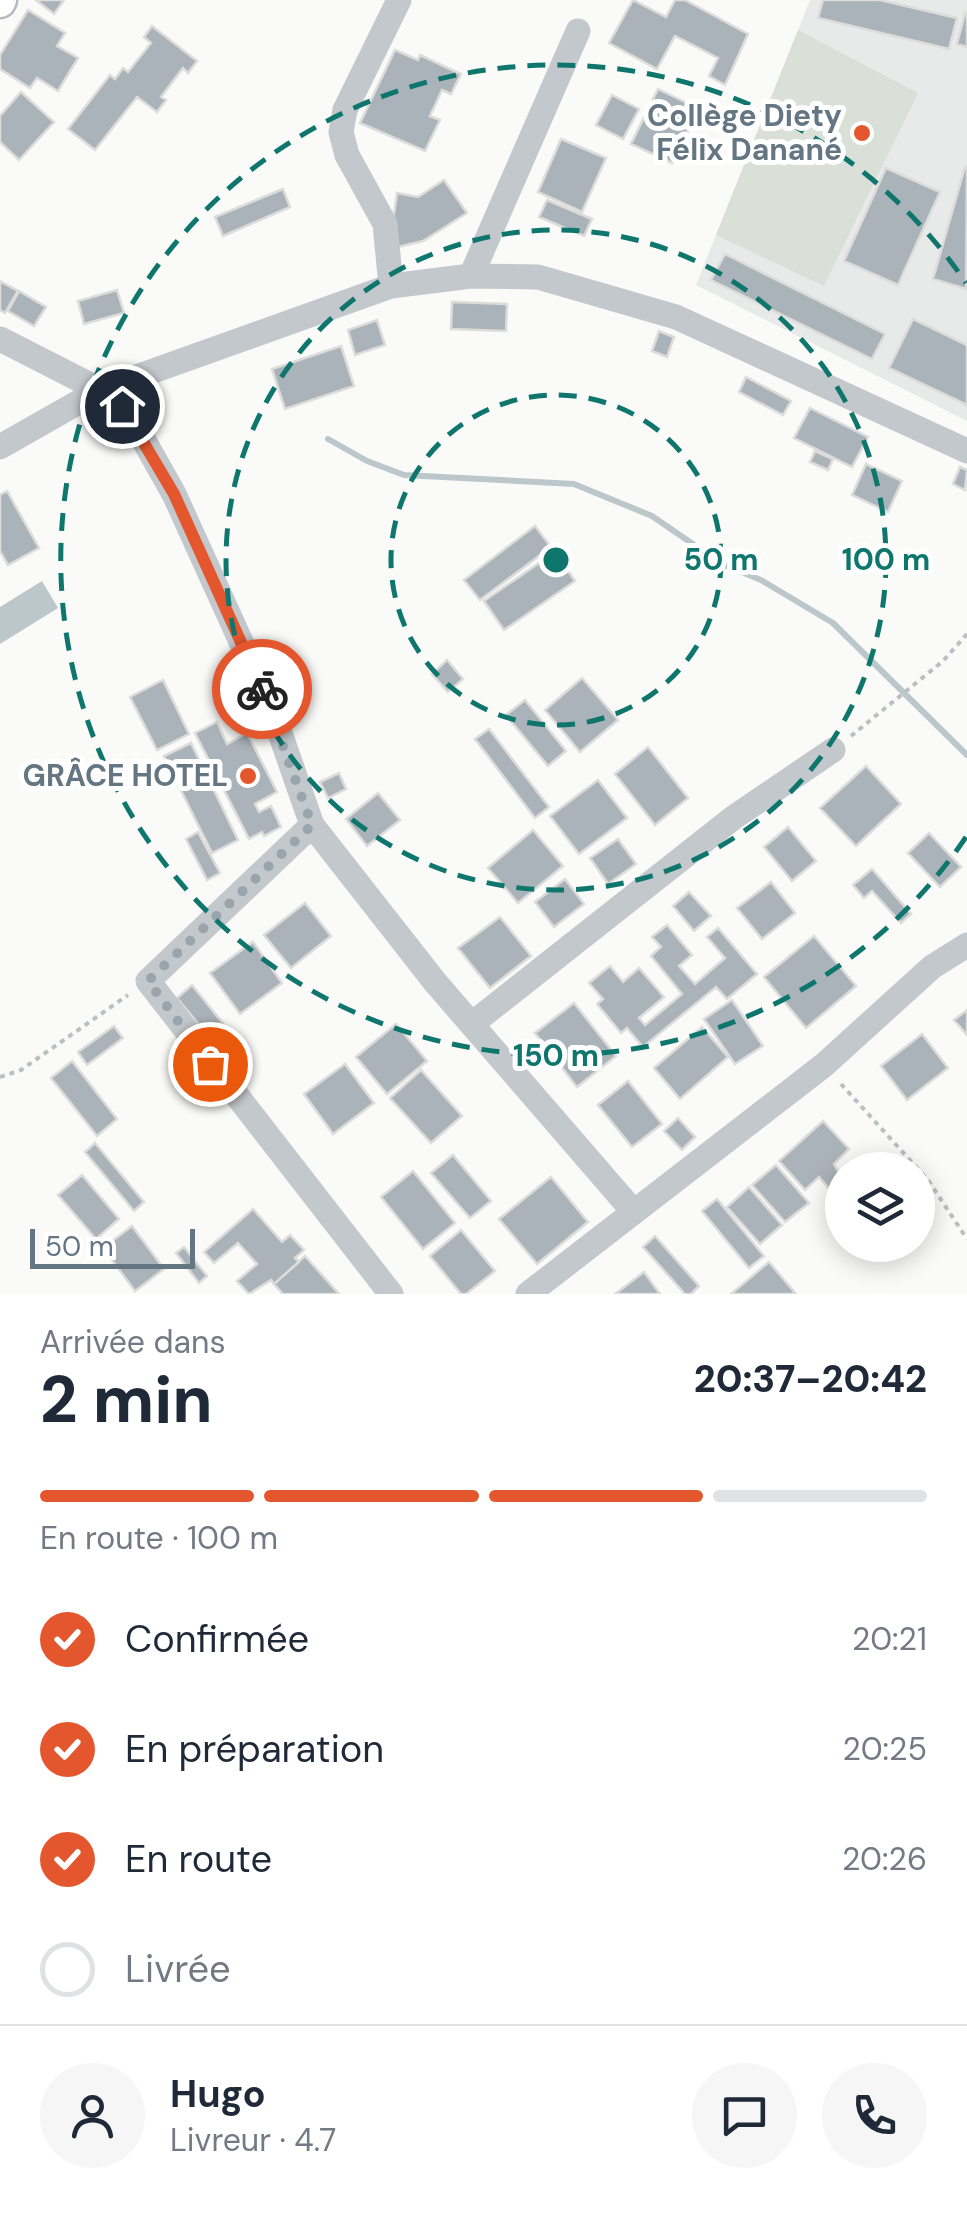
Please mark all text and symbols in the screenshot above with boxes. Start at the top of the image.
place label: Collège Diety Félix Danané [647,96,842,169]
marker: Collège Diety Félix Danané [851,122,873,144]
pin [80,364,165,449]
icon: home [95,379,150,434]
text: 50 m [683,540,759,579]
text: 100 m [842,540,930,579]
centre of rings [538,542,574,578]
courier [212,639,312,739]
icon: bike [235,662,290,717]
place label: GRÂCE HOTEL [23,756,228,795]
marker: GRÂCE HOTEL [237,765,259,787]
pin [168,1022,253,1107]
text: 150 m [513,1036,599,1075]
icon: bag [183,1037,238,1092]
map controls [825,1152,935,1262]
button: layers [825,1152,935,1262]
scale bar [30,1224,195,1268]
text: 50 m [45,1228,114,1265]
text: Arrivée dans [40,1321,225,1363]
text: 20:37–20:42 [694,1354,927,1404]
text: 2 min [40,1358,213,1442]
text: En route · 100 m [40,1517,278,1559]
icon: check [40,1612,95,1667]
text: Confirmée [125,1614,309,1664]
text: 20:21 [852,1618,927,1660]
icon: check [40,1722,95,1777]
text: En préparation [125,1724,384,1774]
text: 20:25 [843,1728,927,1770]
icon: check [40,1832,95,1887]
text: En route [125,1834,272,1884]
text: 20:26 [842,1838,927,1880]
text: Livrée [125,1944,231,1994]
button: person [40,2063,145,2168]
button: chat [692,2063,797,2168]
button: phone [822,2063,927,2168]
text: Hugo [170,2069,266,2119]
text: Livreur · 4.7 [170,2119,336,2161]

